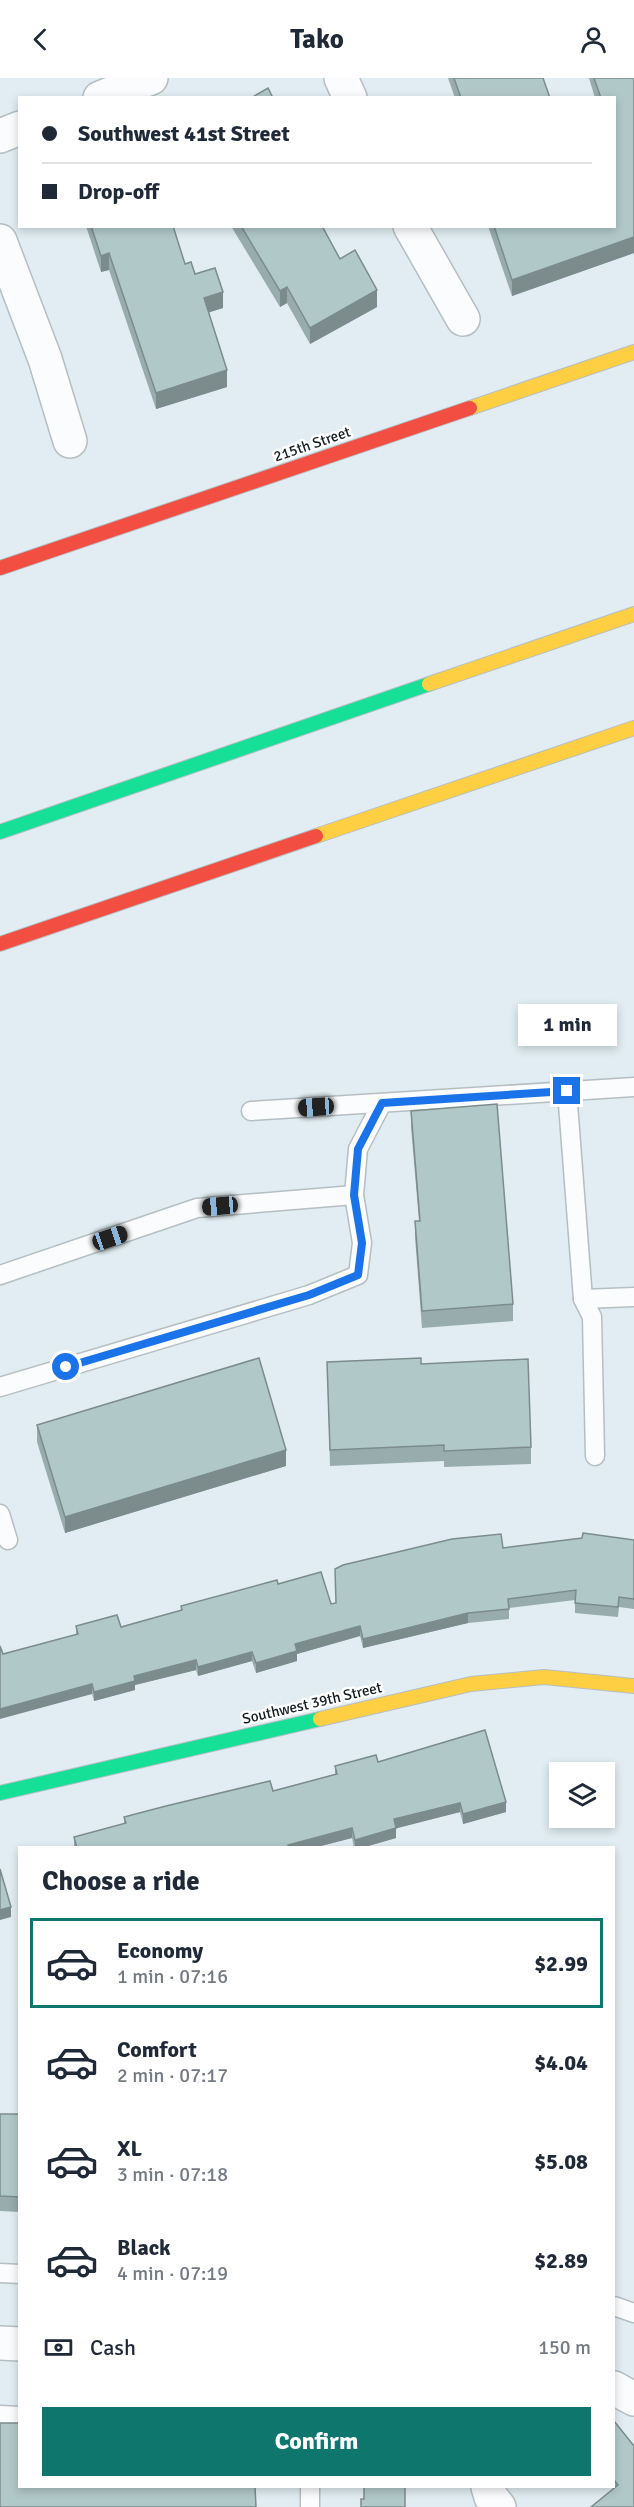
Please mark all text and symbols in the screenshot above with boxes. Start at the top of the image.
icon: back [24,23,57,56]
text: Tako [290,23,344,56]
icon: person [577,23,610,56]
text: Southwest 41st Street [78,120,290,147]
text: Drop-off [78,178,159,205]
street label: 215th Street [271,422,353,466]
callout: 1 min [518,1004,616,1046]
text: 1 min [543,1012,592,1037]
route end [553,1077,580,1104]
car [297,1097,335,1117]
car [201,1195,239,1217]
car [90,1224,130,1252]
route start [52,1353,79,1380]
street label: Southwest 39th Street [240,1678,384,1728]
map controls [549,1762,615,1828]
button: layers [549,1762,615,1828]
text: Choose a ride [42,1865,200,1898]
icon: car [45,1936,99,1990]
text: Economy [117,1937,203,1964]
text: $2.99 [534,1950,588,1977]
text: 1 min · 07:16 [117,1964,228,1989]
icon: car [45,2035,99,2089]
text: Comfort [117,2036,197,2063]
text: $4.04 [534,2049,588,2076]
text: 2 min · 07:17 [117,2063,228,2088]
icon: car [45,2134,99,2188]
text: XL [117,2135,142,2162]
text: $5.08 [534,2148,588,2175]
text: 3 min · 07:18 [117,2162,228,2187]
icon: car [45,2233,99,2287]
text: Black [117,2234,171,2261]
text: $2.89 [534,2247,588,2274]
text: 4 min · 07:19 [117,2261,228,2286]
icon: cash [42,2331,75,2364]
text: Cash [90,2334,136,2361]
text: 150 m [538,2335,591,2360]
button: Confirm [42,2407,591,2476]

